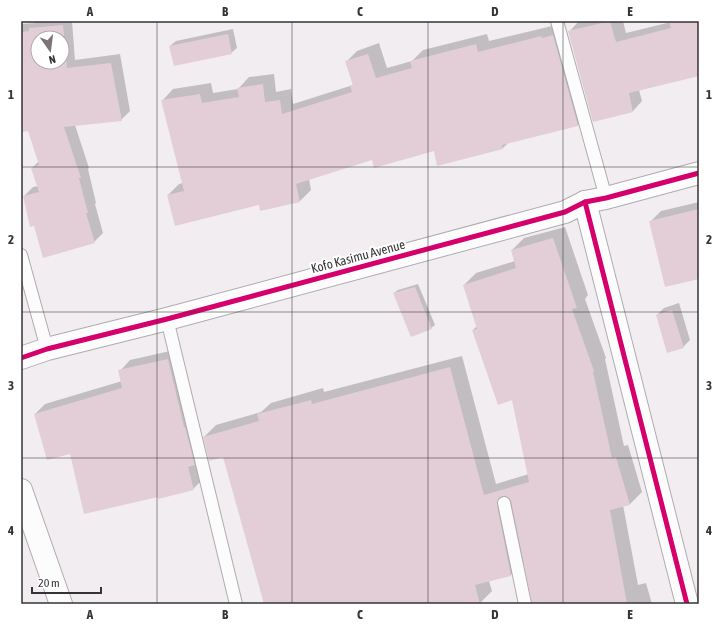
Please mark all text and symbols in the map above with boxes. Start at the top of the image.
text: A [86,4,94,19]
text: B [222,4,229,19]
text: C [357,4,363,19]
text: D [491,4,499,19]
text: E [627,4,633,19]
north arrow [30,30,70,70]
text: N [48,53,57,66]
text: 1 [8,87,14,102]
text: 1 [706,87,712,102]
text: 2 [8,232,14,247]
text: 2 [706,232,712,247]
street label: Kofo Kasimu Avenue [309,237,407,276]
text: 3 [8,378,14,393]
text: 3 [706,378,712,393]
text: 4 [7,523,14,538]
text: 4 [705,523,712,538]
scale bar [32,569,101,595]
text: 20 m [38,576,60,590]
text: A [86,607,94,622]
text: B [222,607,229,622]
text: C [357,607,363,622]
text: D [491,607,499,622]
text: E [627,607,633,622]

